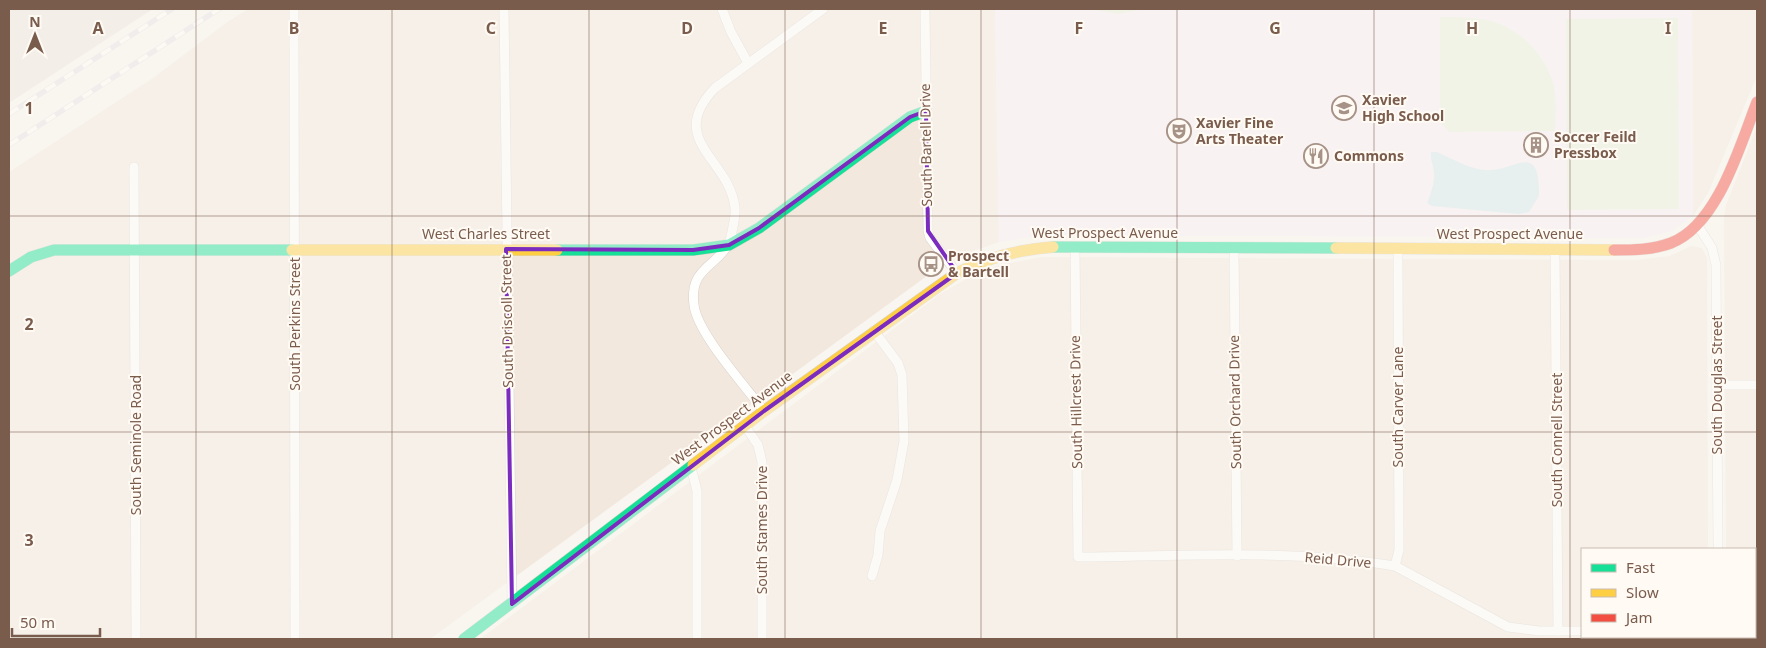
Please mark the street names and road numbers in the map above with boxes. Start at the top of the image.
street label: South Bartell Drive [915,83,936,207]
street label: West Prospect Avenue [1032,223,1178,242]
street label: West Charles Street [422,224,550,243]
street label: West Prospect Avenue [1437,224,1583,243]
street label: South Driscoll Street [496,254,517,388]
street label: South Perkins Street [285,257,304,391]
street label: South Douglas Street [1707,315,1726,455]
street label: South Hillcrest Drive [1065,335,1086,469]
street label: South Orchard Drive [1224,335,1245,469]
street label: South Carver Lane [1388,346,1407,467]
street label: West Prospect Avenue [668,366,796,469]
street label: South Connell Street [1547,373,1566,507]
street label: South Seminole Road [126,375,145,515]
street label: South Stames Drive [752,466,771,594]
street label: Reid Drive [1304,547,1372,572]

